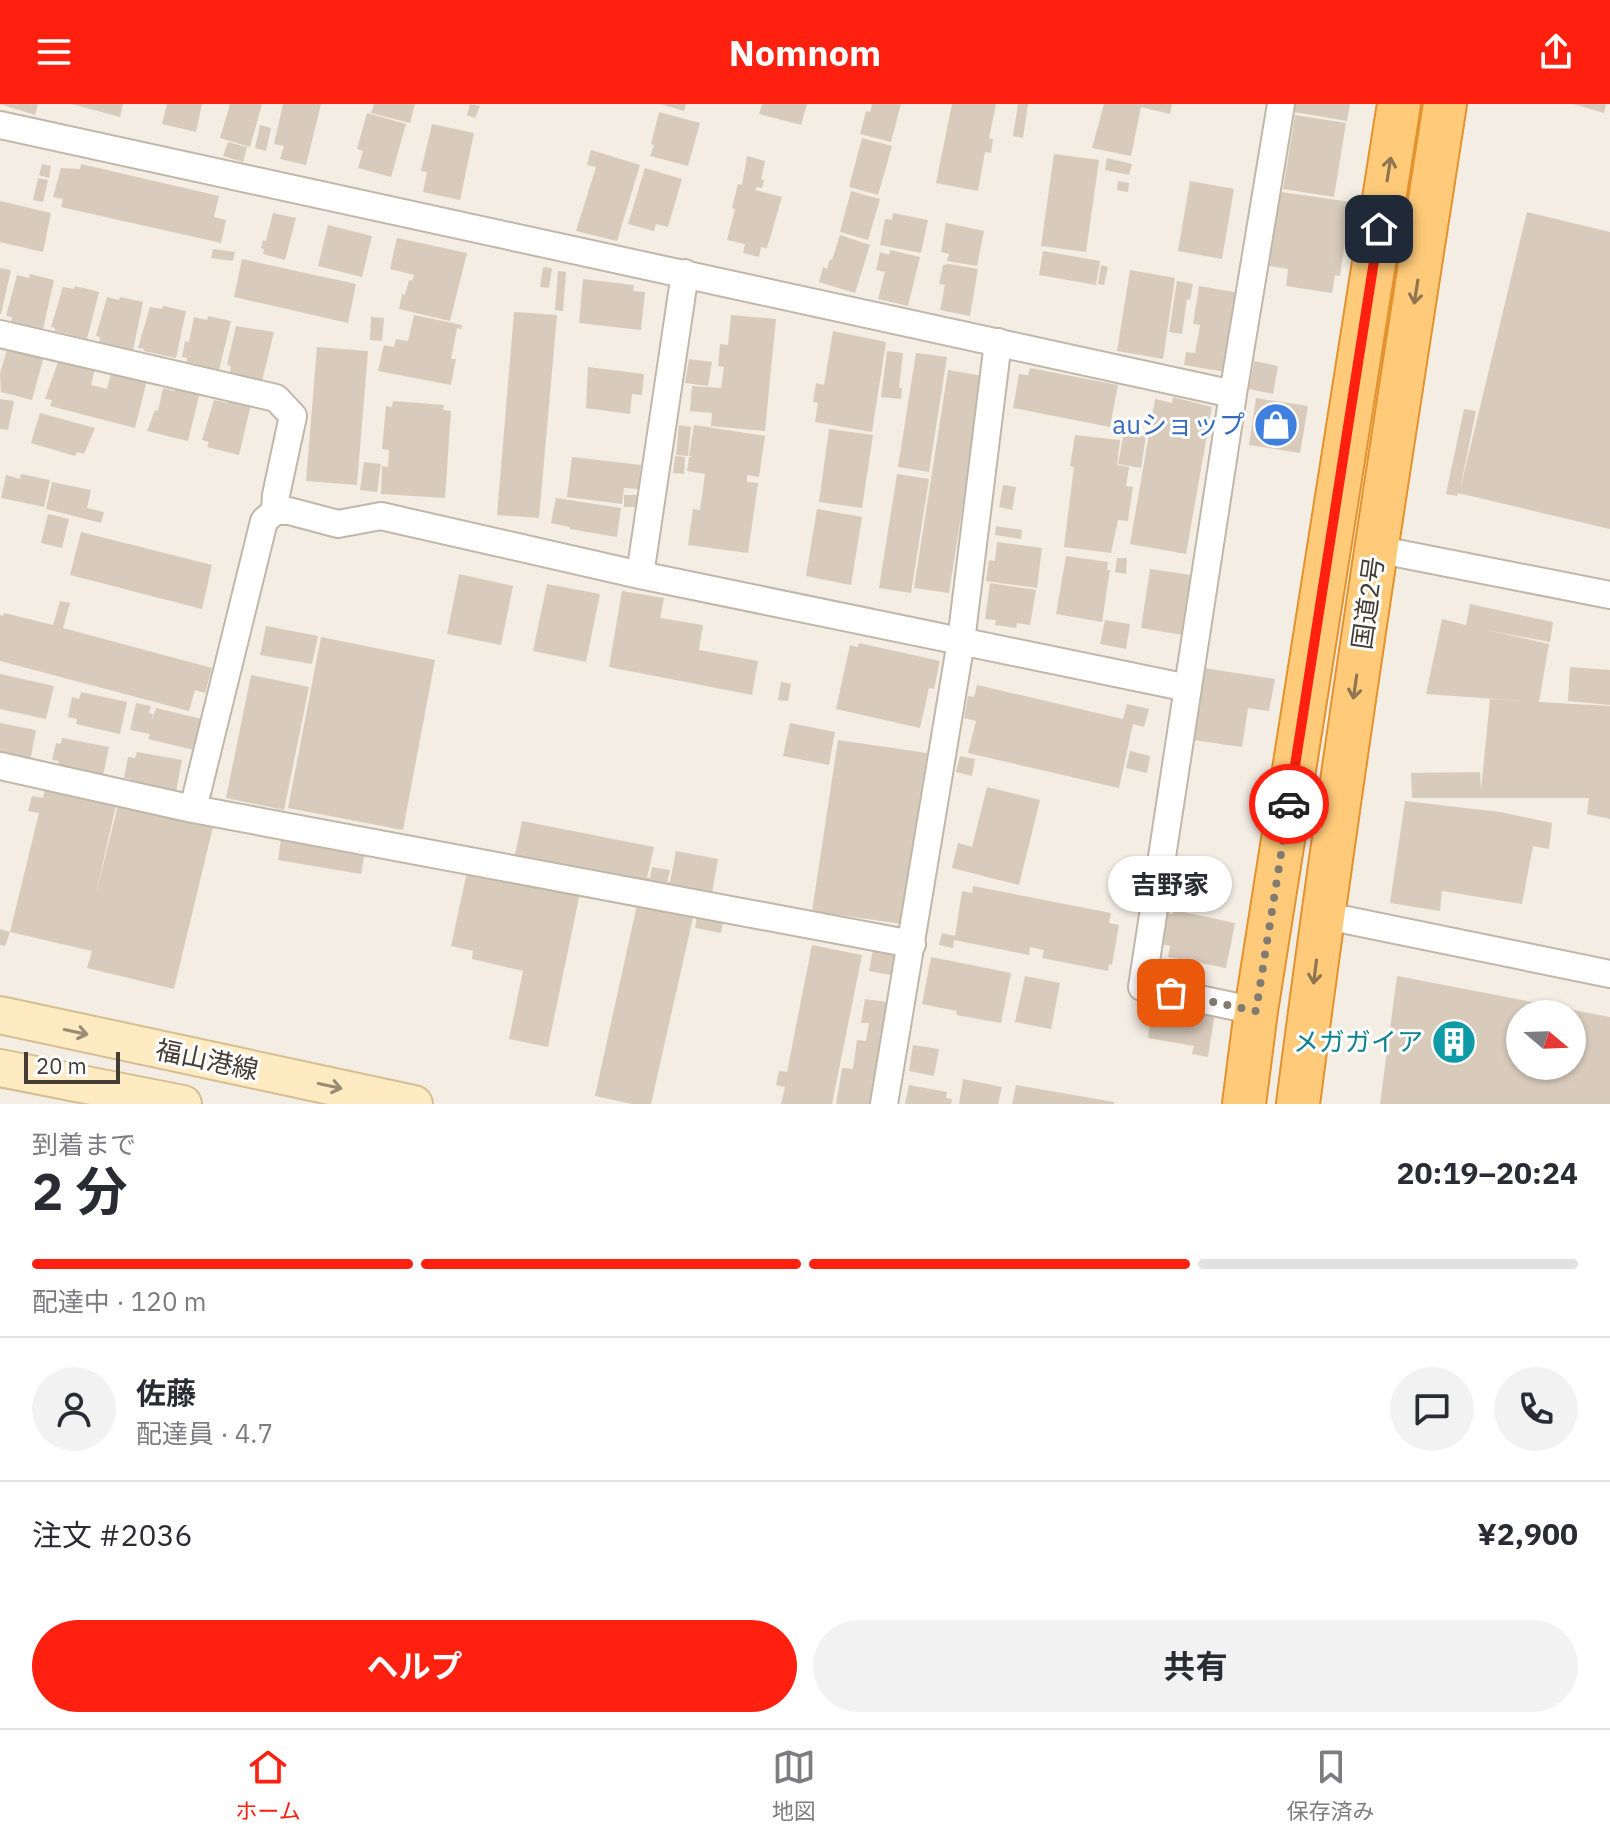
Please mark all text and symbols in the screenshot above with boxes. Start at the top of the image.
text: Nomnom [729,29,881,76]
icon: menu [32,30,76,74]
icon: share [1534,30,1578,74]
one-way arrow [1382,157,1397,182]
pin [1345,195,1413,263]
icon: home [1357,207,1401,251]
one-way arrow [1407,279,1422,304]
shop icon: auショップ [1252,401,1300,449]
place label: auショップ [1112,407,1245,441]
street label: 国道2号 [1344,554,1390,652]
one-way arrow [1347,674,1362,699]
courier [1249,764,1329,844]
icon: car [1267,782,1311,826]
callout: 吉野家 [1109,857,1233,913]
text: 吉野家 [1131,867,1209,901]
pin [1137,959,1205,1027]
one-way arrow [1307,959,1322,984]
icon: bag [1149,971,1193,1015]
north arrow [1506,1000,1586,1080]
map controls [1506,1000,1586,1080]
building icon: メガガイア [1430,1018,1478,1066]
place label: メガガイア [1293,1024,1423,1058]
one-way arrow [63,1025,89,1040]
street label: 福山港線 [153,1032,262,1086]
scale bar [24,1048,120,1084]
text: 20 m [36,1051,87,1080]
one-way arrow [317,1079,343,1094]
text: 到着まで [32,1127,136,1161]
text: 20:19–20:24 [1397,1153,1578,1192]
text: 2 分 [32,1157,127,1224]
text: 配達中 · 120 m [32,1284,206,1318]
button: person [32,1367,116,1451]
button: chat [1390,1367,1474,1451]
button: phone [1494,1367,1578,1451]
text: 佐藤 [136,1373,196,1412]
text: 配達員 · 4.7 [136,1416,273,1450]
text: ¥2,900 [1477,1514,1578,1553]
text: 注文 #2036 [32,1515,192,1554]
button: ヘルプ [32,1620,797,1712]
button: 共有 [813,1620,1578,1712]
tab: ホーム [235,1745,301,1825]
tab: 地図 [772,1745,816,1825]
tab: 保存済み [1287,1745,1375,1825]

